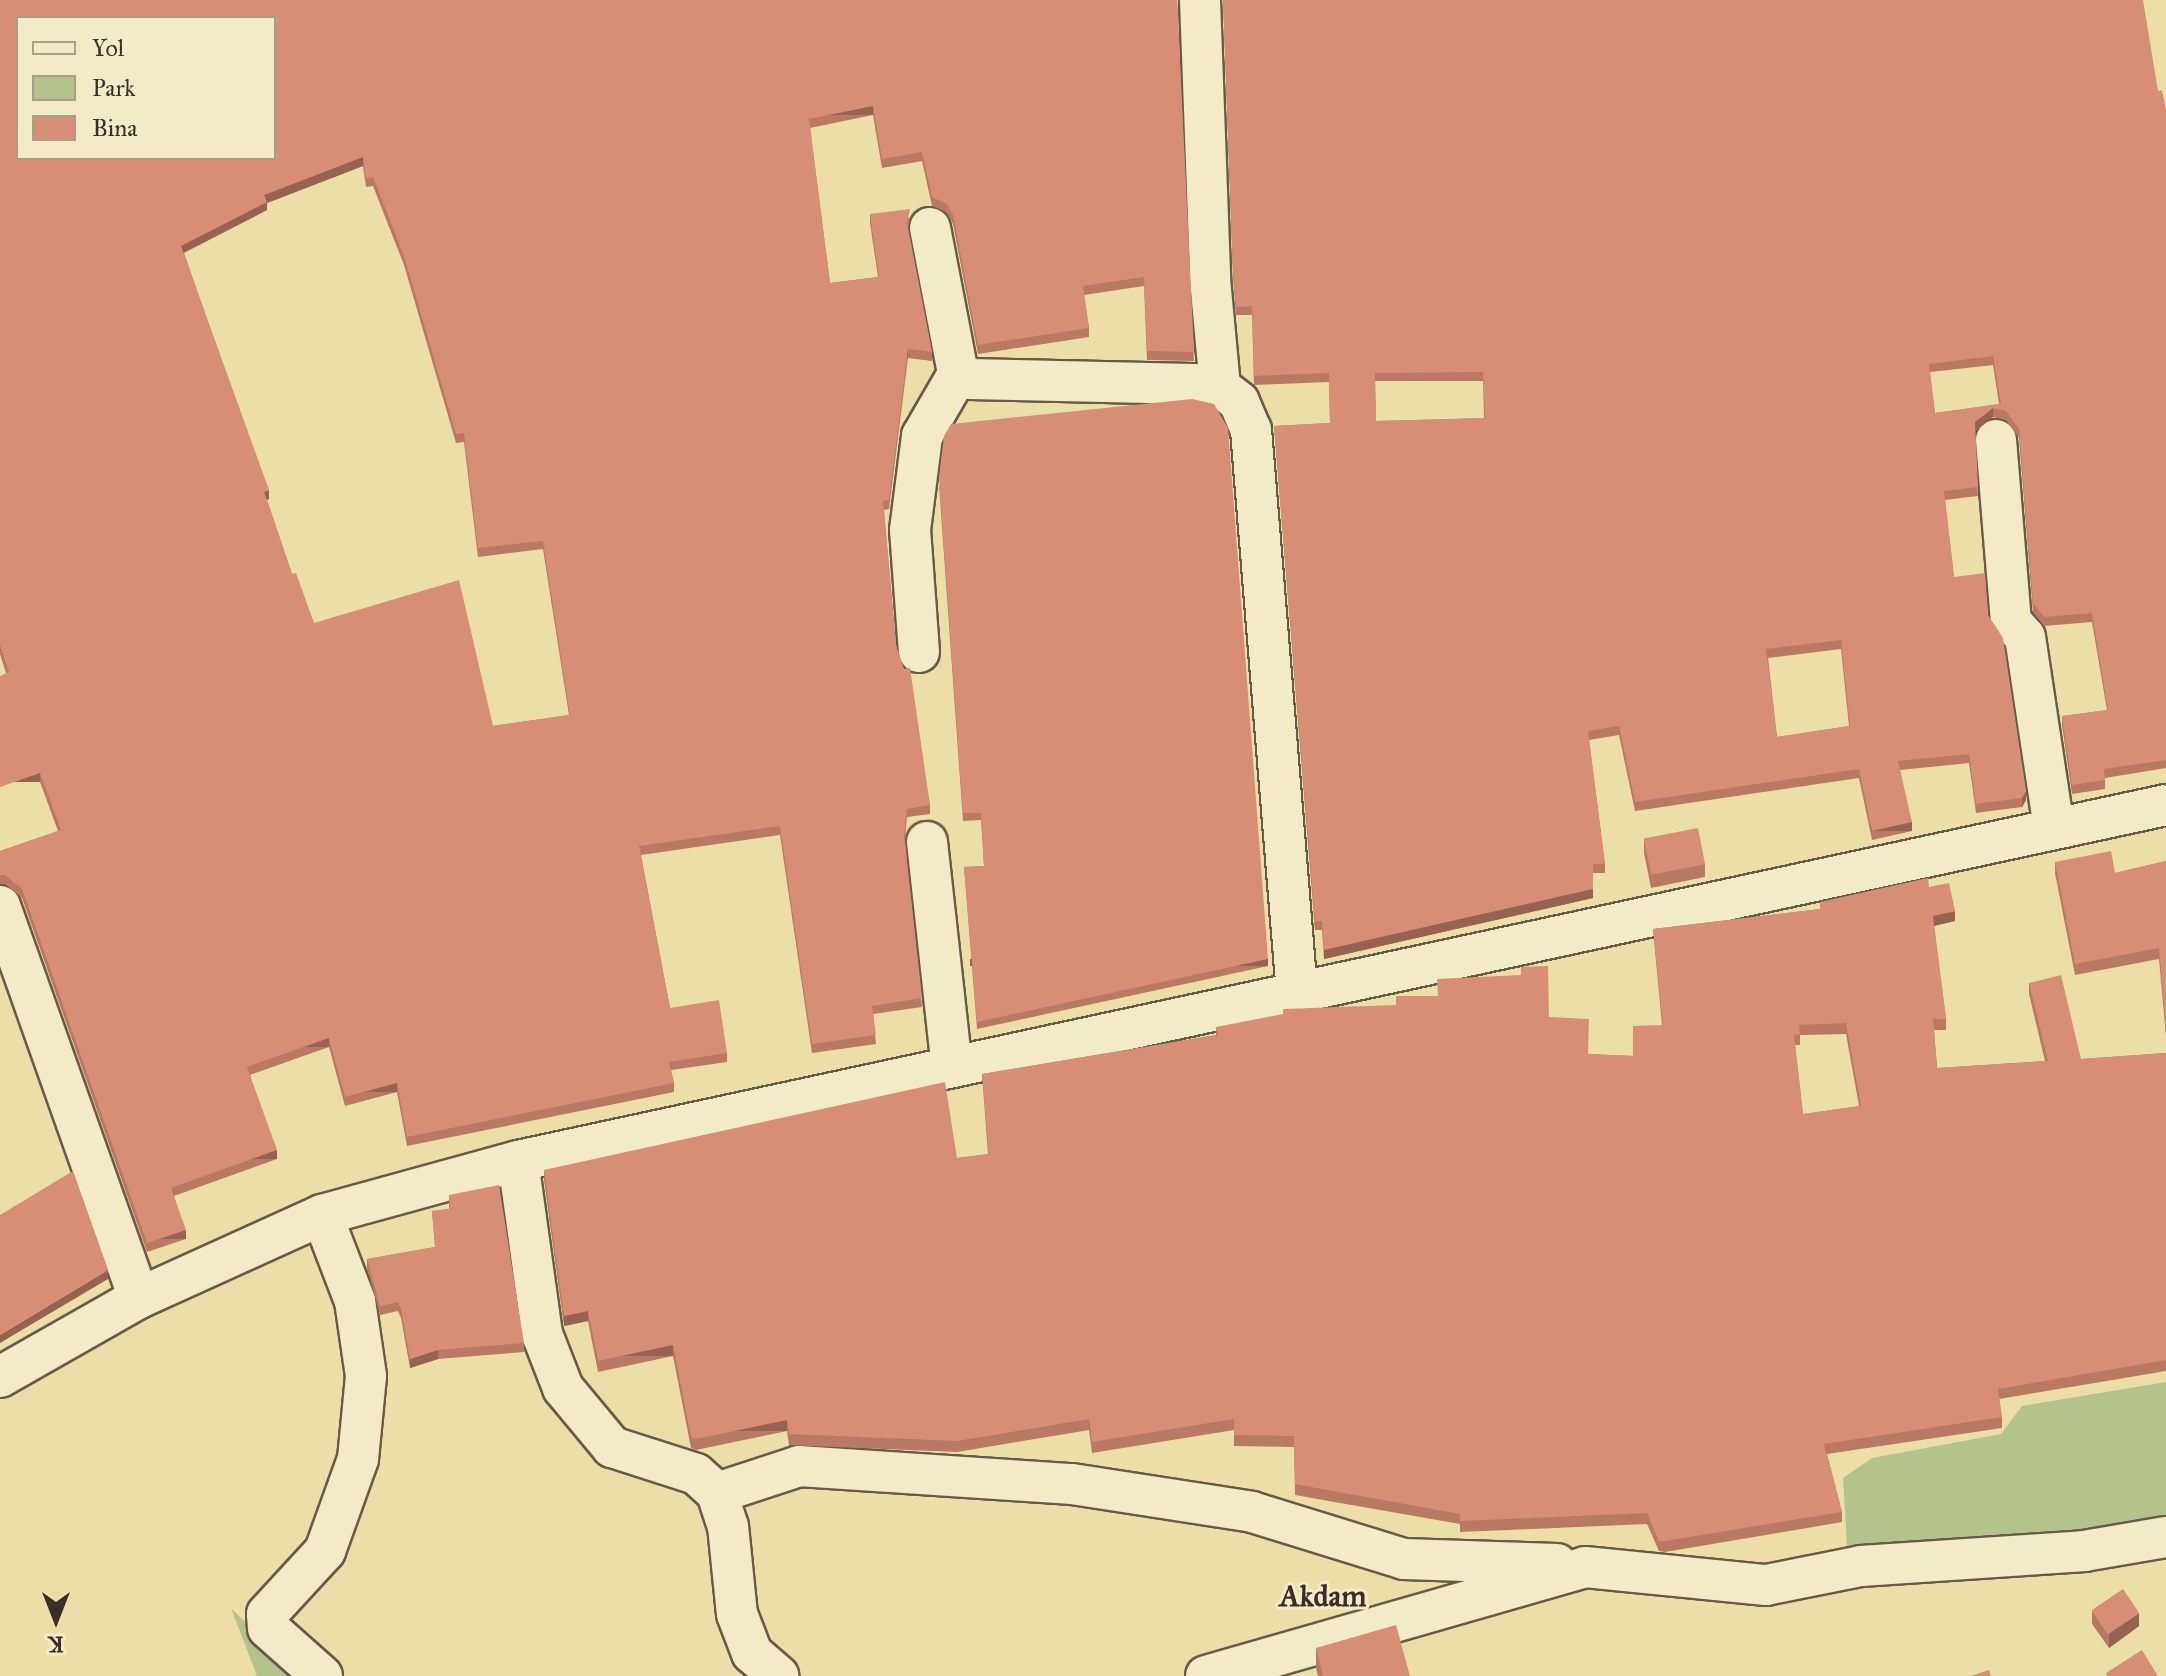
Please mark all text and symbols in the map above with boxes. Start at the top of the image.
legend [16,16,276,160]
text: Yol [92,33,124,63]
text: Park [92,73,135,103]
text: Bina [92,113,138,143]
district label: Akdam [1280,1578,1366,1614]
north arrow [16,1580,96,1660]
text: K [48,1631,64,1658]

